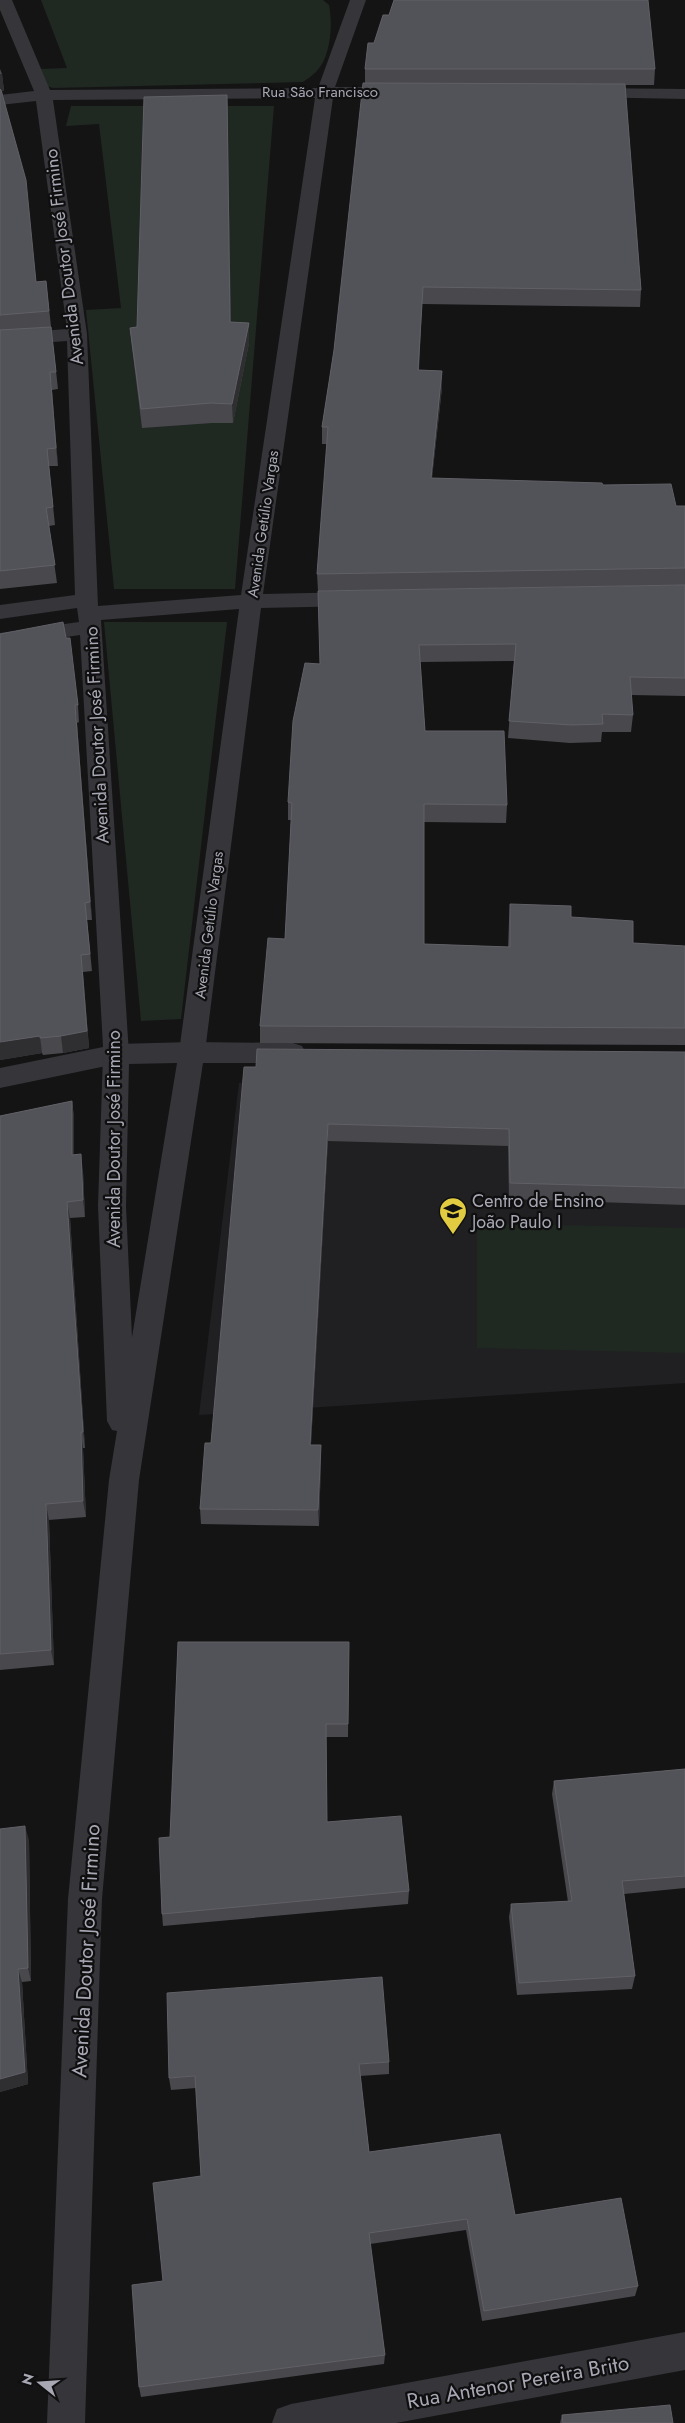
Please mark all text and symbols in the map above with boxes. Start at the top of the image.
street label: Rua São Francisco [262,81,378,103]
street label: Avenida Doutor José Firmino [38,147,90,367]
street label: Avenida Getúlio Vargas [242,449,284,599]
street label: Avenida Doutor José Firmino [78,626,116,844]
street label: Avenida Getúlio Vargas [189,850,229,1000]
street label: Avenida Doutor José Firmino [101,1030,127,1248]
place label: Centro de Ensino João Paulo I [470,1188,604,1235]
school or university icon: Centro de Ensino João Paulo I [438,1196,468,1235]
street label: Avenida Doutor José Firmino [64,1824,108,2078]
street label: Rua Antenor Pereira Brito [404,2348,632,2416]
north arrow [15,2358,65,2408]
text: N [16,2371,39,2387]

